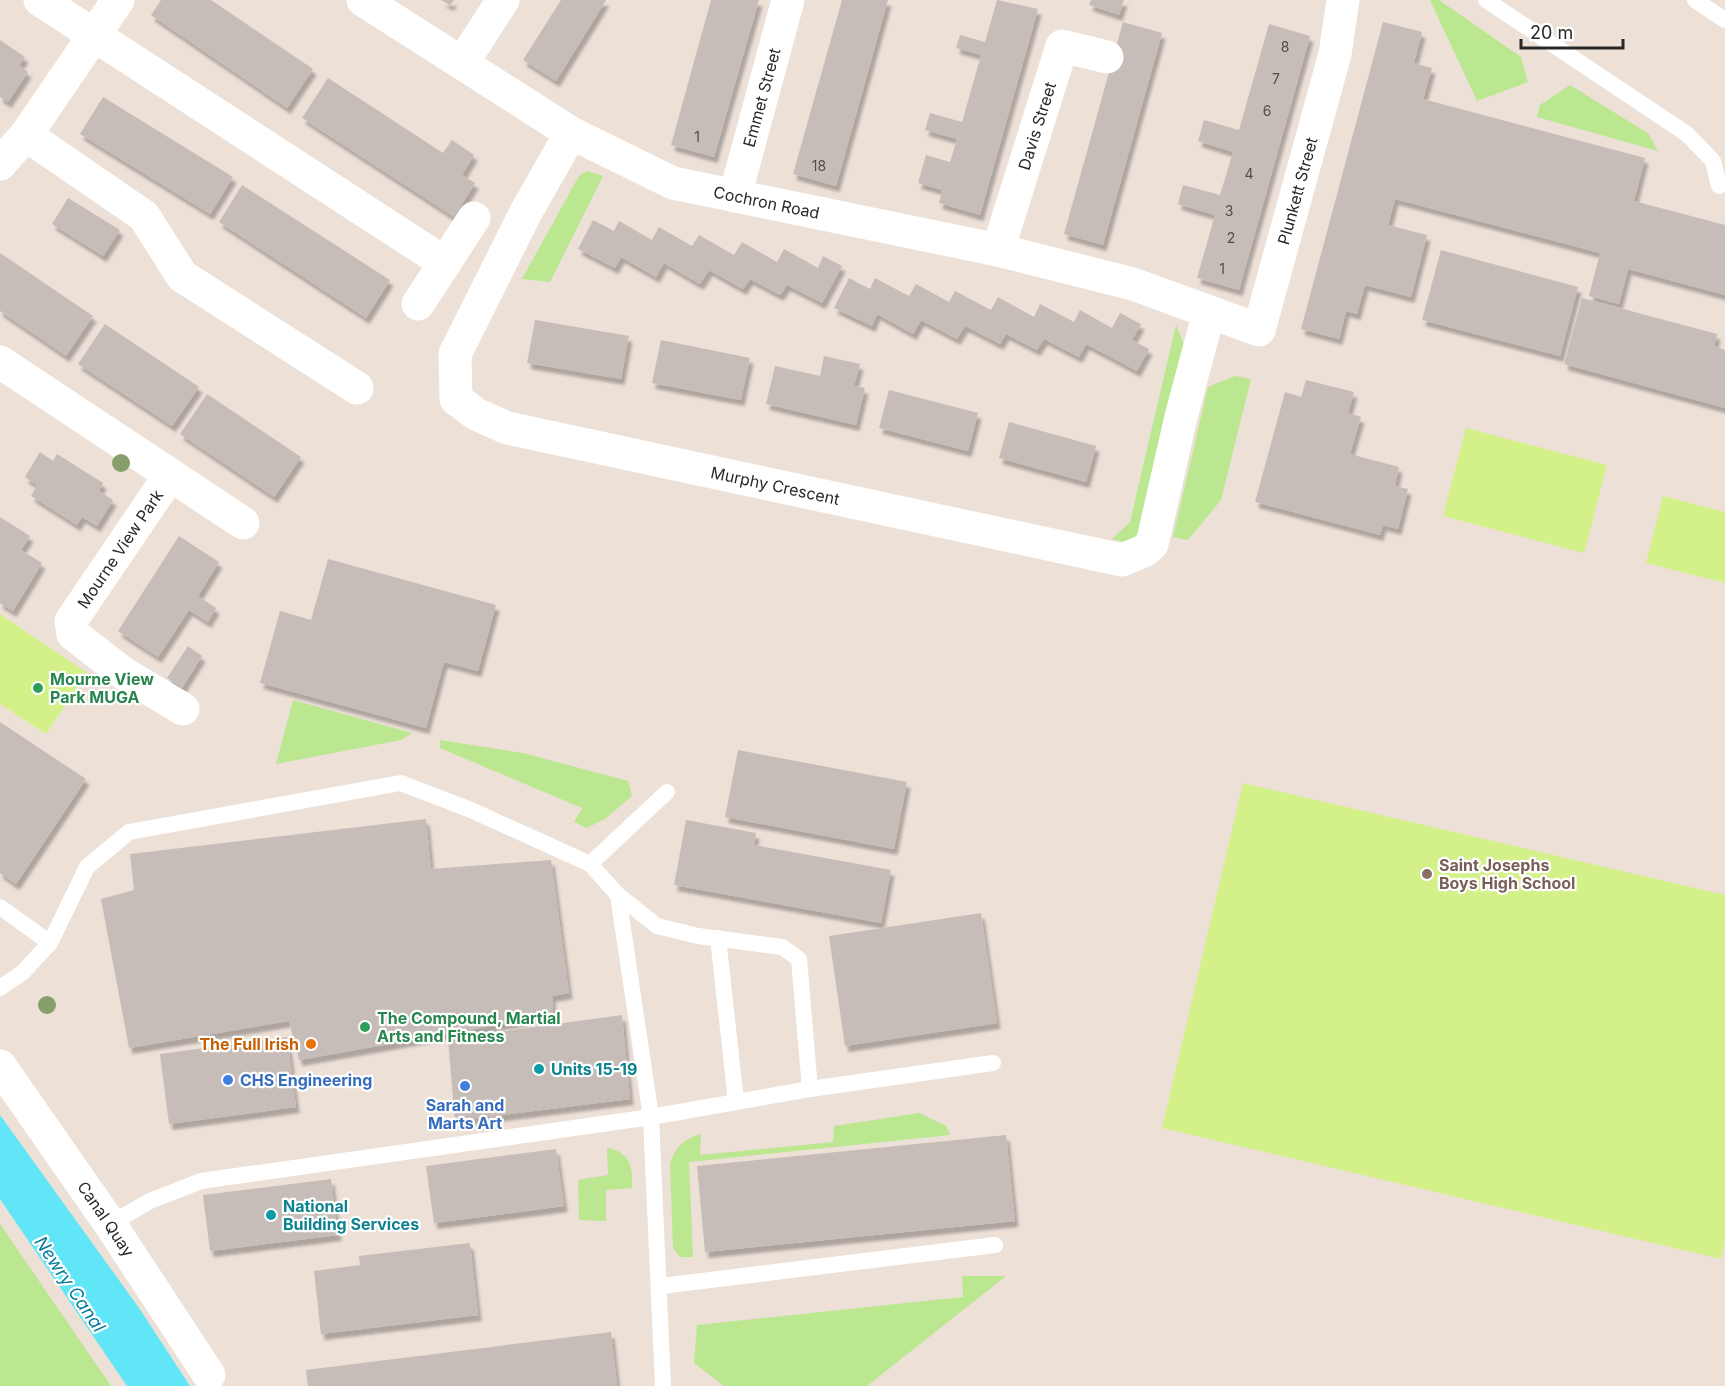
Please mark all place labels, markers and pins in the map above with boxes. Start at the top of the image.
place label: Mourne View Park MUGA [50,669,154,707]
marker: Mourne View Park MUGA [31,681,45,695]
place label: Saint Josephs Boys High School [1439,855,1575,893]
marker: Saint Josephs Boys High School [1420,867,1434,881]
place label: The Compound, Martial Arts and Fitness [377,1008,561,1046]
marker: The Compound, Martial Arts and Fitness [358,1020,372,1034]
place label: The Full Irish [199,1034,299,1054]
marker: The Full Irish [304,1037,318,1051]
place label: Units 15-19 [551,1059,637,1079]
marker: Units 15-19 [532,1062,546,1076]
place label: CHS Engineering [240,1070,372,1090]
marker: CHS Engineering [221,1073,235,1087]
marker: Sarah and Marts Art [458,1079,472,1093]
place label: Sarah and Marts Art [426,1095,504,1133]
place label: National Building Services [283,1196,419,1234]
marker: National Building Services [264,1208,278,1222]

